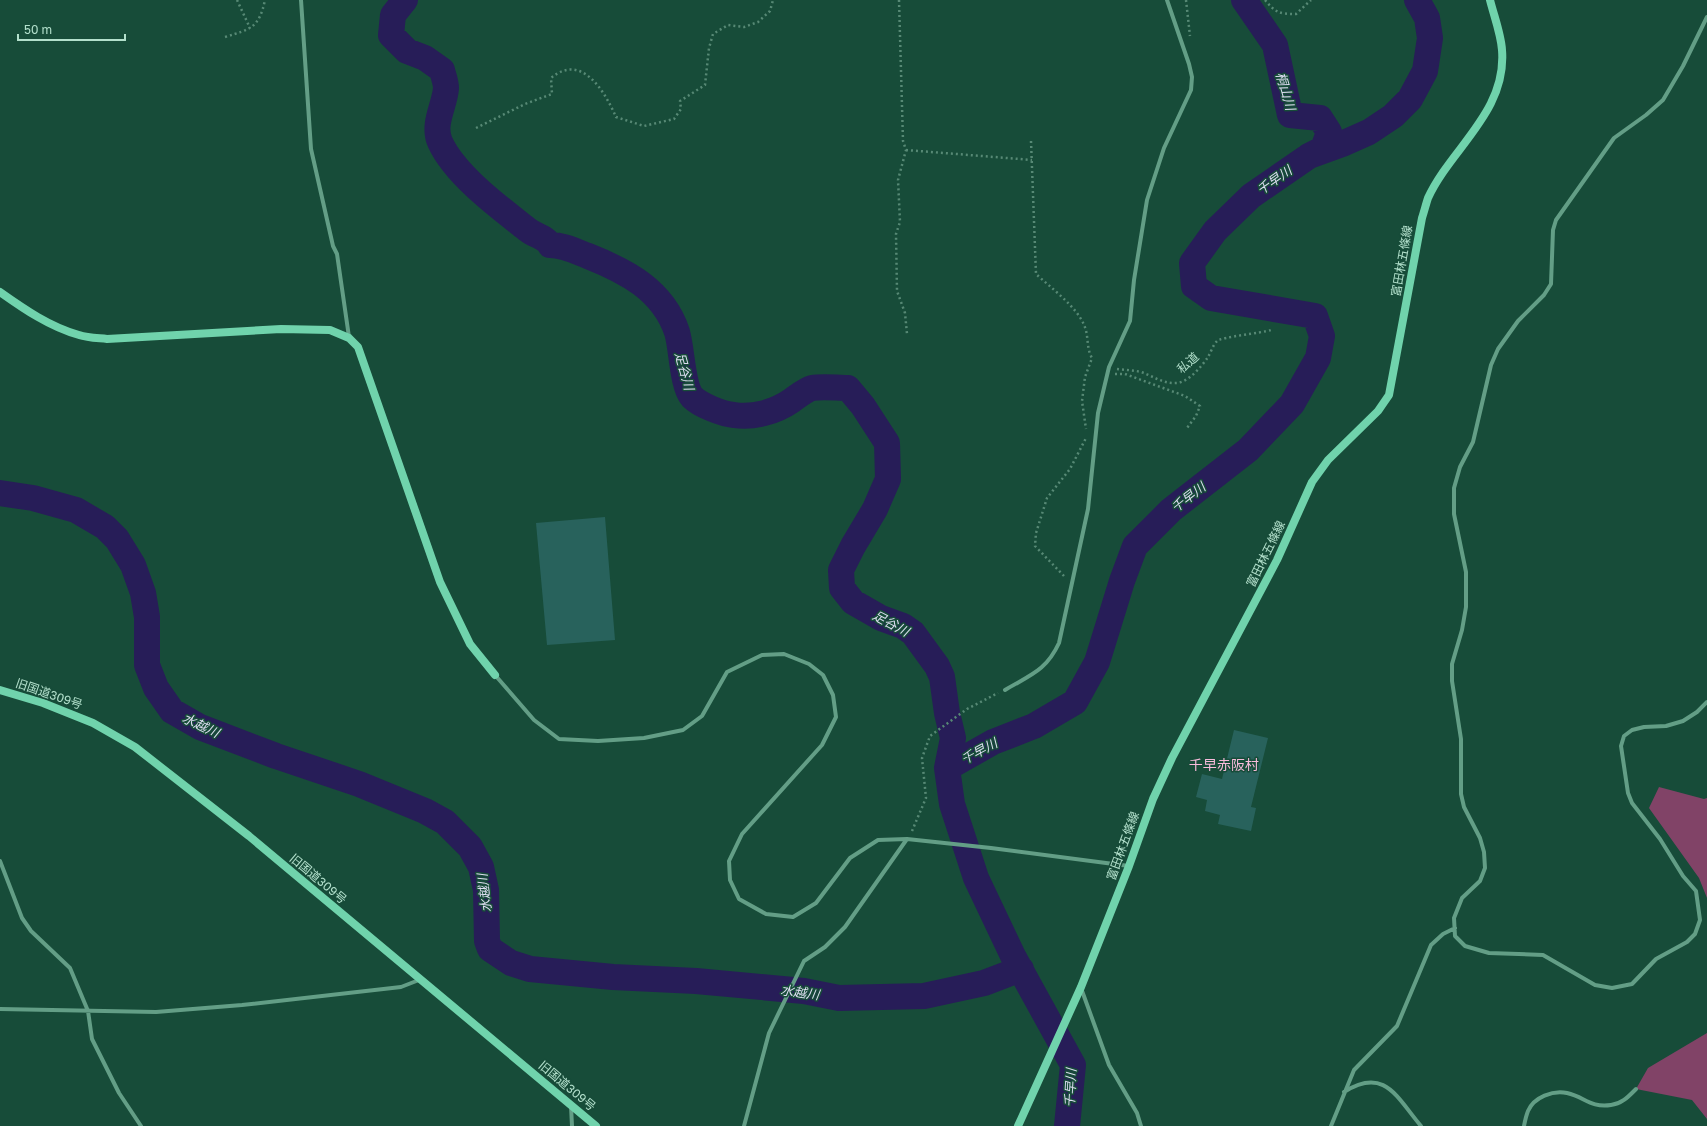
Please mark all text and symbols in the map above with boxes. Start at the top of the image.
scale bar [18,16,125,42]
text: 50 m [24,22,52,37]
water label: 桐山川 [1273,70,1300,114]
water label: 千早川 [1253,161,1296,198]
street label: 富田林五條線 [1388,224,1415,298]
street label: 私道 [1174,349,1202,376]
water label: 足谷川 [672,350,698,394]
water label: 千早川 [1168,477,1210,515]
street label: 富田林五條線 [1243,518,1288,589]
water label: 足谷川 [870,607,914,640]
street label: 旧国道309号 [14,675,85,712]
water label: 水越川 [180,710,224,741]
water label: 千早川 [958,734,1002,767]
district label: 千早赤阪村 [1189,756,1259,773]
street label: 富田林五條線 [1103,809,1142,882]
street label: 旧国道309号 [287,850,350,907]
water label: 水越川 [473,871,494,913]
water label: 水越川 [780,981,822,1003]
street label: 旧国道309号 [536,1057,599,1114]
water label: 千早川 [1061,1066,1079,1108]

